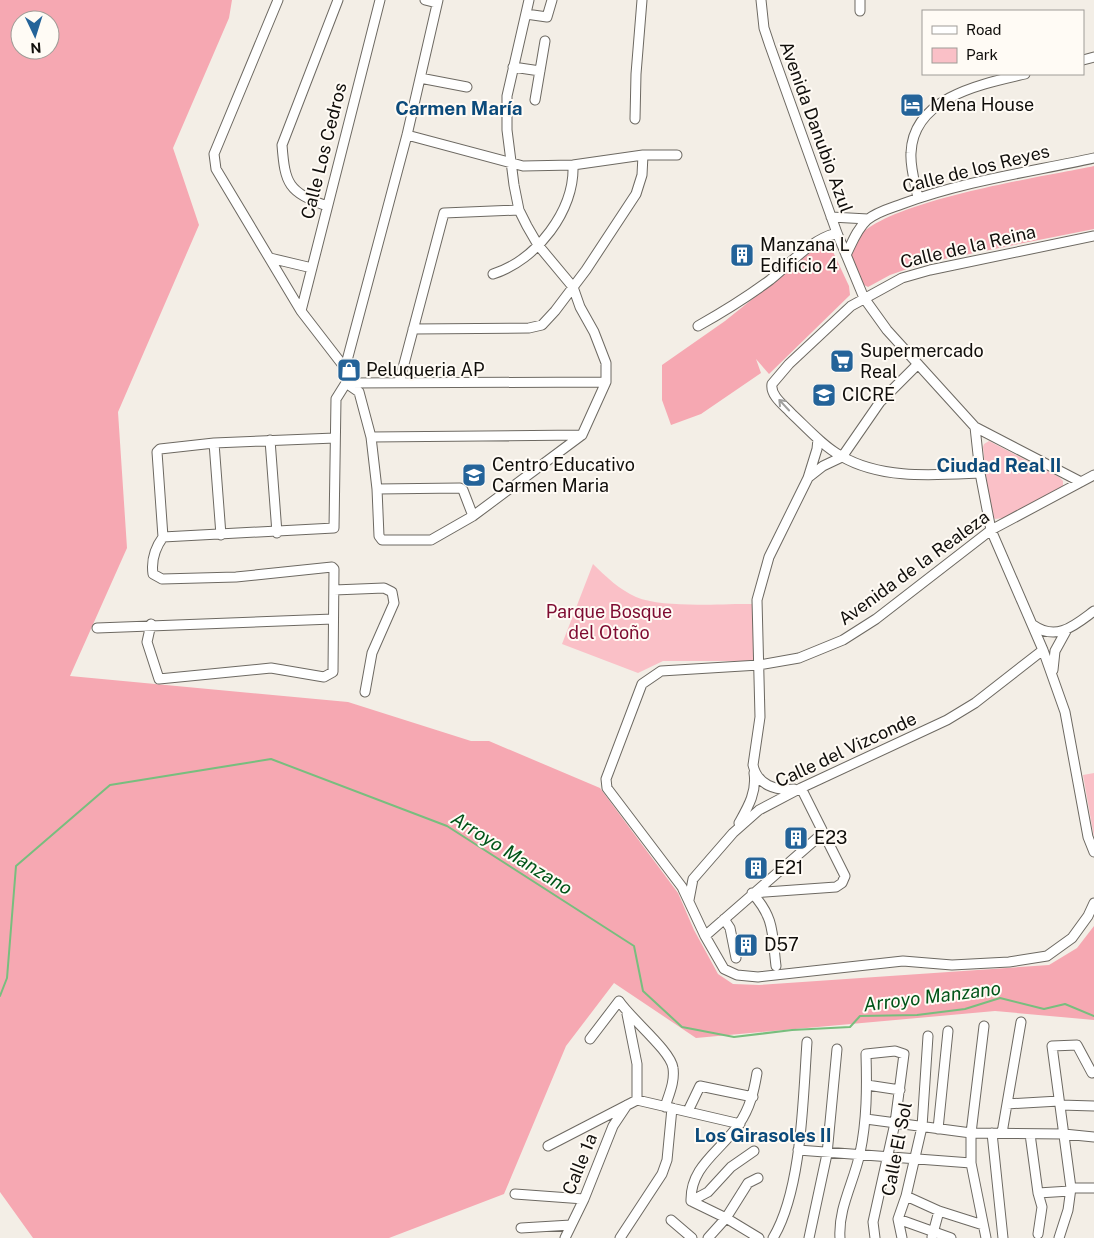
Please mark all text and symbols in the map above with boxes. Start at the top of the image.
north arrow [10,10,60,60]
legend [922,10,1084,75]
text: Road [966,21,1002,38]
street label: Avenida Danubio Azul [776,38,857,216]
text: N [30,40,42,56]
text: Park [966,46,998,63]
street label: Calle Los Cedros [296,80,351,221]
hotel icon: Mena House [899,92,925,118]
place label: Mena House [930,94,1034,115]
district label: Carmen María [395,97,523,119]
street label: Calle de los Reyes [900,140,1052,197]
street label: Calle de la Reina [898,221,1038,272]
place label: Manzana L Edificio 4 [760,234,850,276]
building icon: Manzana L Edificio 4 [729,242,755,268]
place label: Supermercado Real [860,340,984,382]
supermarket icon: Supermercado Real [829,348,855,374]
shop icon: Peluqueria AP [336,357,362,383]
place label: Peluqueria AP [366,359,485,380]
school or university icon: CICRE [811,382,837,408]
place label: CICRE [842,384,895,405]
one-way arrow [778,398,790,411]
place label: Centro Educativo Carmen Maria [492,454,635,496]
district label: Ciudad Real II [937,454,1061,476]
school or university icon: Centro Educativo Carmen Maria [461,462,487,488]
street label: Avenida de la Realeza [834,506,993,629]
park label: Parque Bosque del Otoño [546,601,672,643]
street label: Calle del Vizconde [772,708,920,791]
water label: Arroyo Manzano [448,807,576,899]
building icon: E23 [783,825,809,851]
place label: E23 [814,827,847,848]
building icon: E21 [743,855,769,881]
place label: E21 [774,857,803,878]
building icon: D57 [733,932,759,958]
place label: D57 [764,934,799,955]
water label: Arroyo Manzano [862,977,1002,1015]
street label: Calle El Sol [877,1100,916,1198]
district label: Los Girasoles II [694,1124,832,1146]
street label: Calle 1a [558,1130,601,1197]

